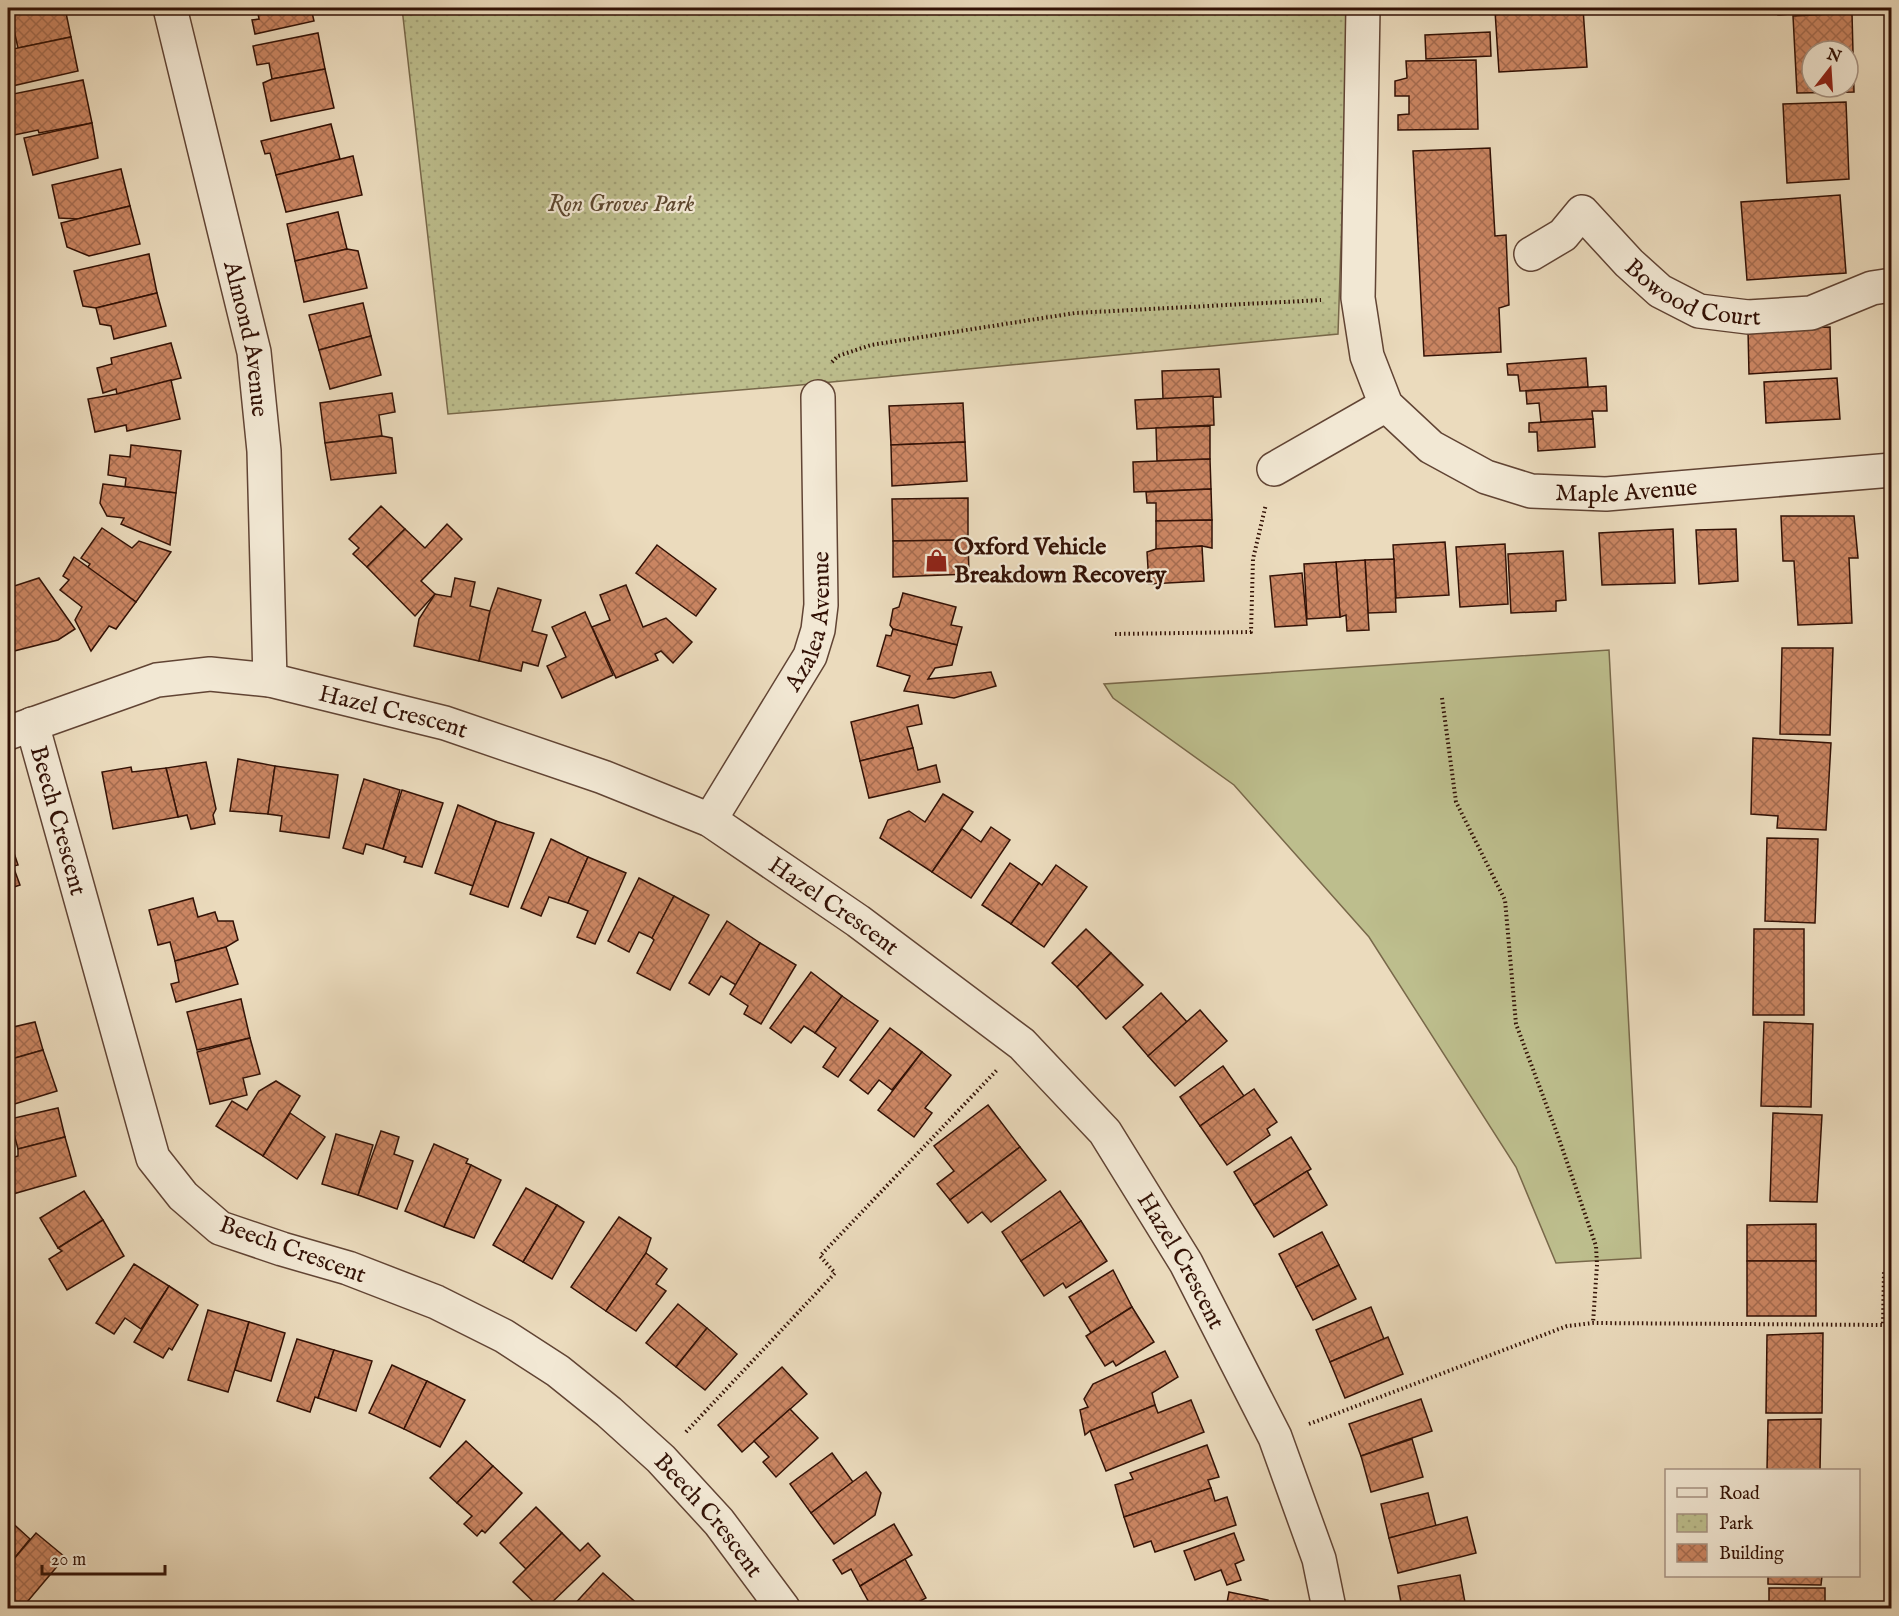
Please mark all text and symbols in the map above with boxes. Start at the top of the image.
north arrow [1800,39,1860,99]
text: N [1823,45,1843,68]
park label: Ron Groves Park [548,189,695,220]
street label: Bowood Court [1617,252,1761,334]
street label: Almond Avenue [215,257,274,418]
street label: Maple Avenue [1555,472,1698,511]
place label: Oxford Vehicle Breakdown Recovery [954,532,1168,591]
shop icon: Oxford Vehicle Breakdown Recovery [923,547,949,573]
street label: Azalea Avenue [778,551,838,698]
street label: Hazel Crescent [315,679,472,747]
street label: Beech Crescent [22,742,93,899]
street label: Hazel Crescent [762,850,905,963]
street label: Hazel Crescent [1129,1187,1231,1335]
street label: Beech Crescent [215,1210,370,1291]
street label: Beech Crescent [646,1447,769,1584]
legend [1665,1469,1860,1577]
text: Road [1719,1483,1760,1506]
text: Park [1719,1513,1754,1536]
scale bar [42,1538,165,1576]
text: Building [1719,1543,1784,1566]
text: 20 m [51,1549,86,1572]

